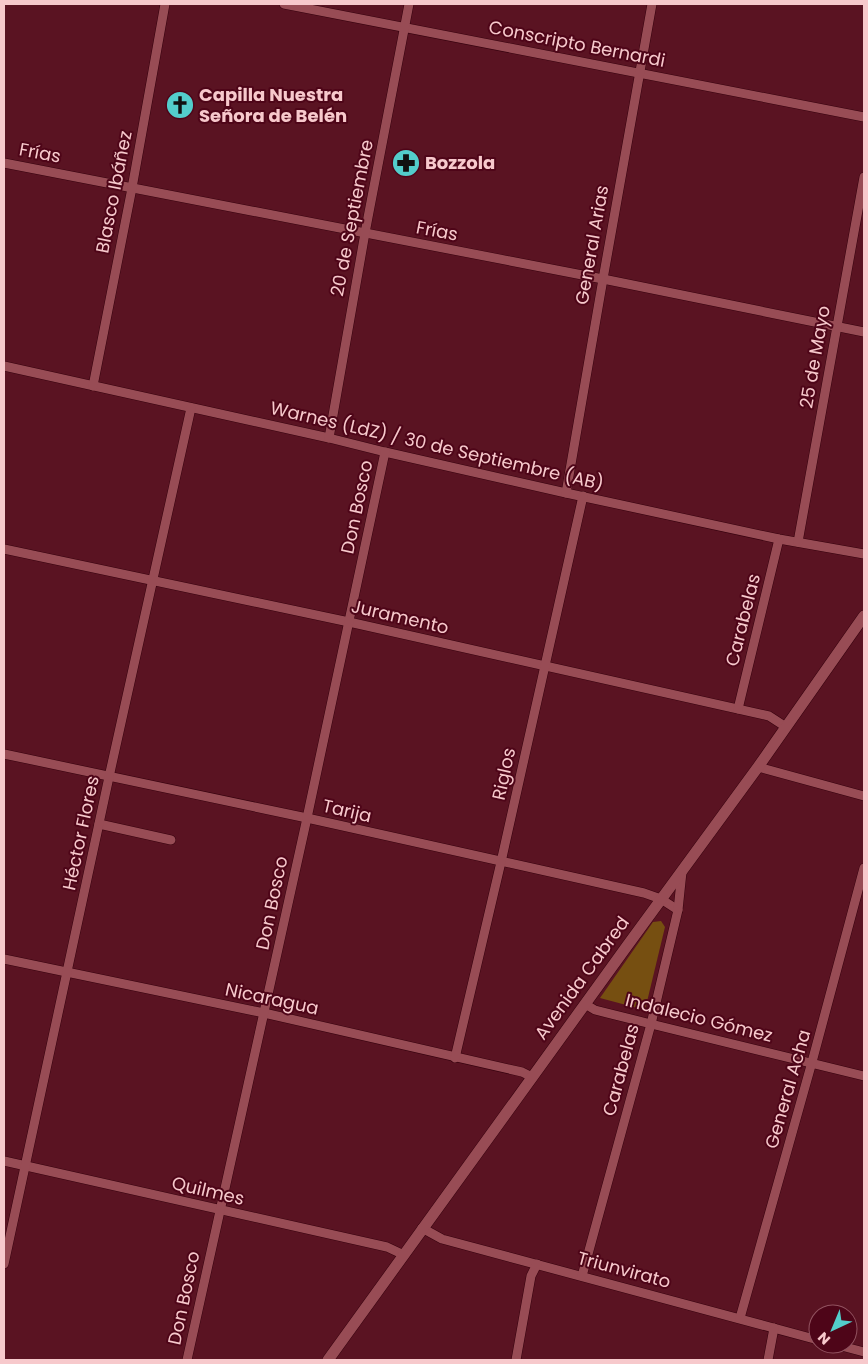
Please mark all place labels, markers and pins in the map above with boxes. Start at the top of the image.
place label: Capilla Nuestra Señora de Belén [199,82,347,128]
church icon: Capilla Nuestra Señora de Belén [165,90,195,120]
pharmacy icon: Bozzola [391,148,421,178]
place label: Bozzola [425,150,495,175]

